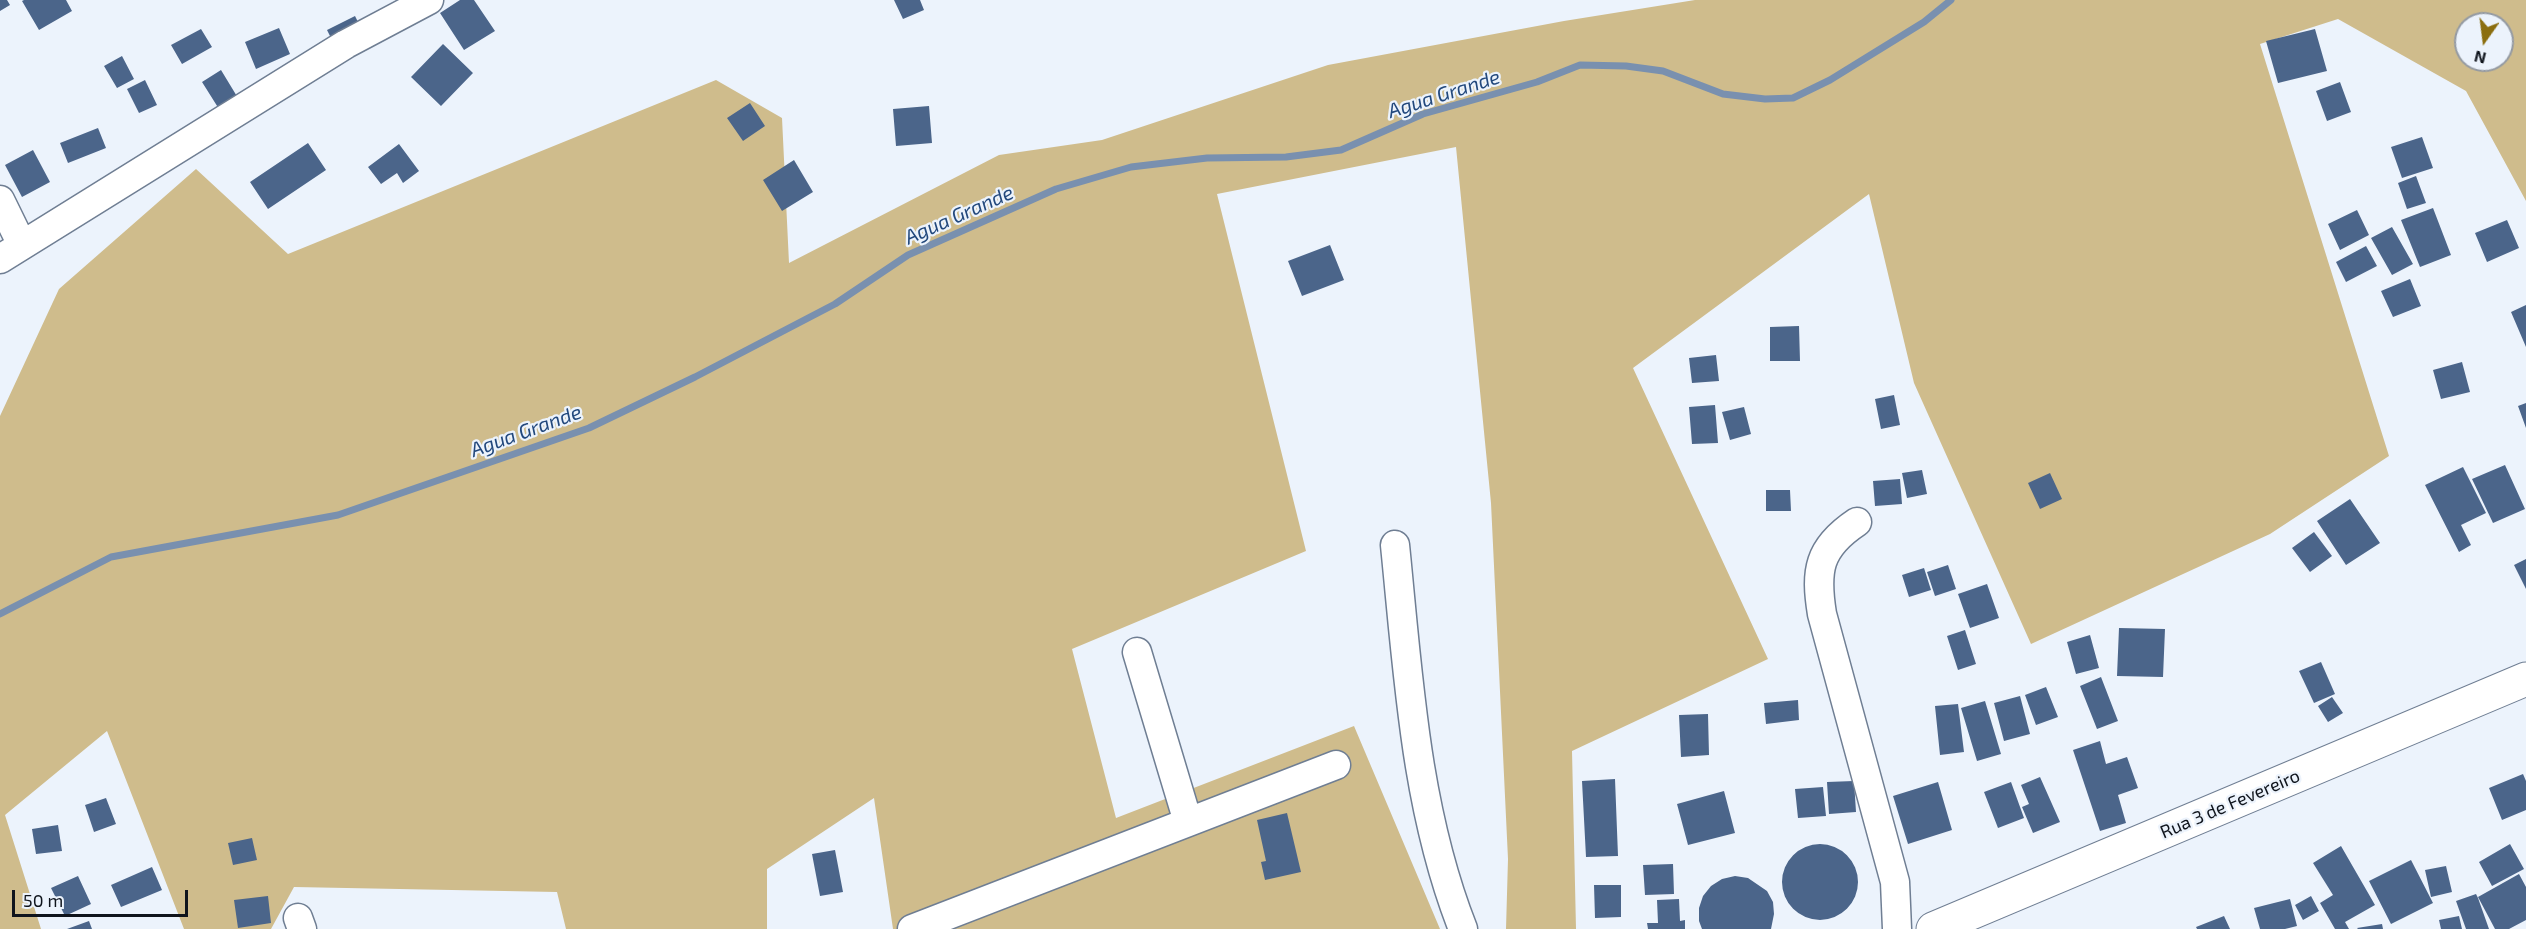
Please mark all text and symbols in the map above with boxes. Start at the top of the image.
north arrow [2454,12,2514,72]
text: N [2472,47,2488,69]
water label: Agua Grande [1385,65,1503,123]
water label: Agua Grande [901,180,1017,250]
water label: Agua Grande [467,400,585,462]
street label: Rua 3 de Fevereiro [2157,765,2303,843]
scale bar [15,878,190,916]
text: 50 m [23,889,63,911]

